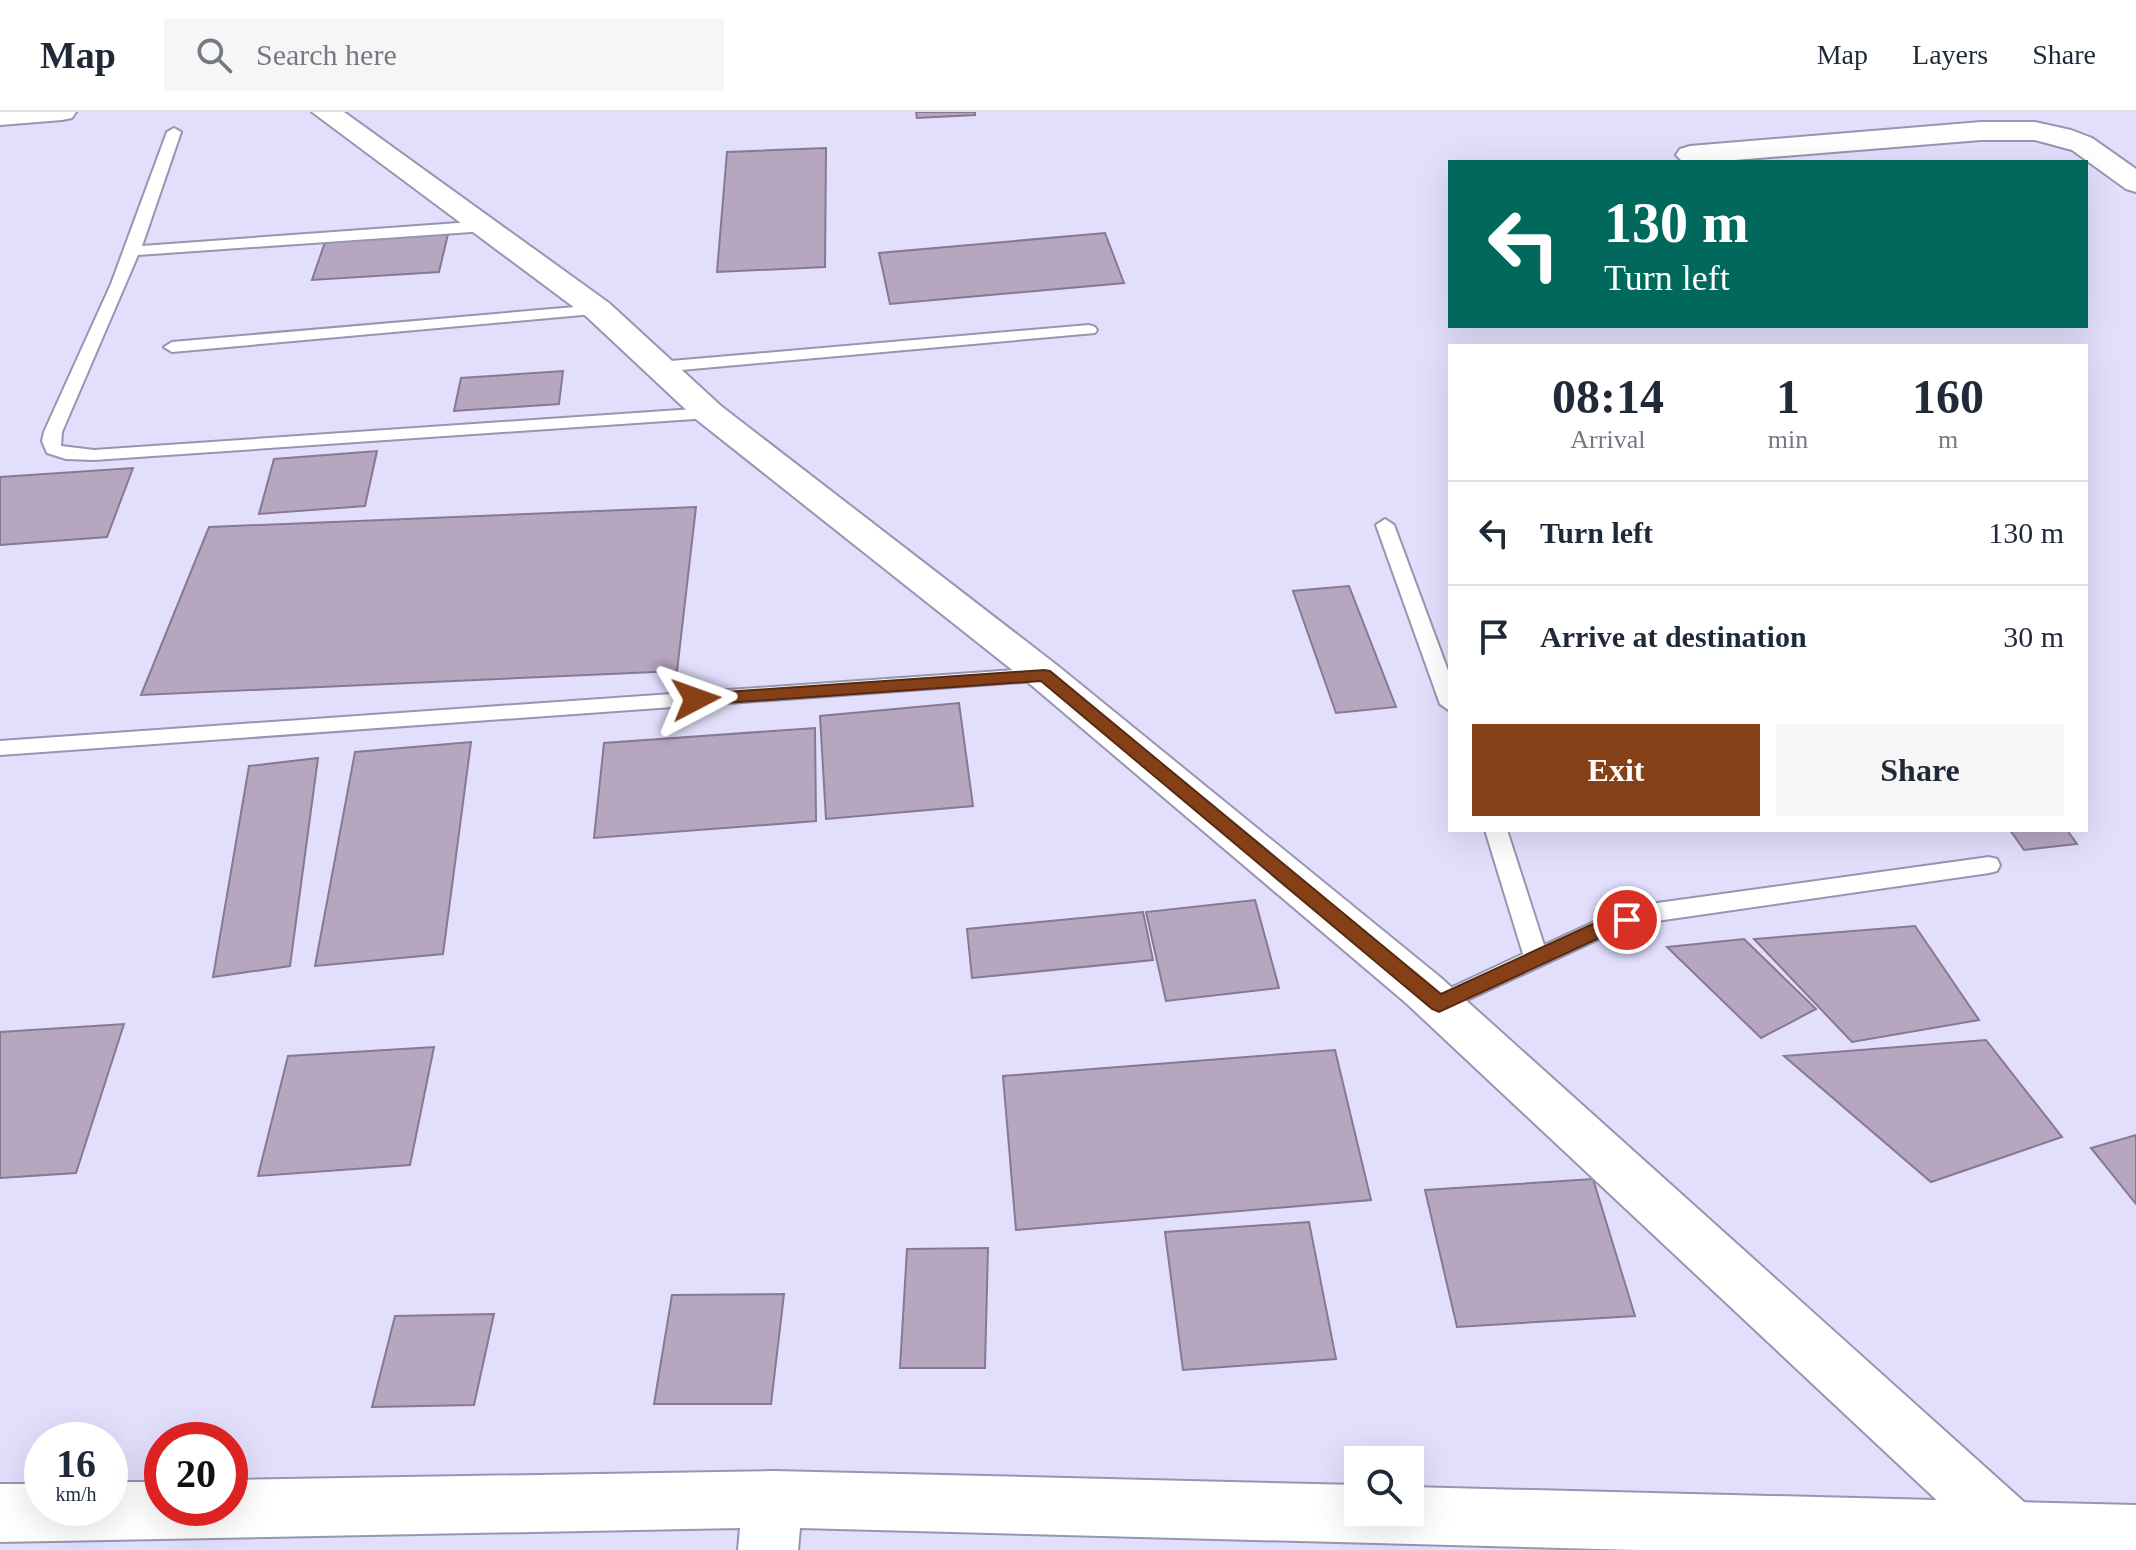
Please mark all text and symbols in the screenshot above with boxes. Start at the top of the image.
search box [164,19,724,91]
icon: search [192,33,236,77]
text: Map [40,34,116,76]
text: Search here [256,38,397,71]
text: Map [1817,39,1868,70]
text: Layers [1912,39,1988,70]
text: Share [2032,39,2096,70]
icon: left [1472,192,1576,296]
text: 130 m [1604,192,1749,254]
text: Turn left [1604,258,1730,298]
text: 08:14 [1552,370,1664,423]
text: 1 [1776,370,1800,423]
text: 160 [1912,370,1984,423]
text: Arrival [1570,425,1645,454]
text: min [1768,425,1808,454]
text: m [1938,425,1958,454]
icon: left [1472,511,1516,555]
text: Turn left [1540,516,1653,549]
text: 130 m [1988,516,2064,549]
icon: arrive [1472,615,1516,659]
text: Arrive at destination [1540,620,1807,653]
text: 30 m [2003,620,2064,653]
position arrow [654,657,738,741]
button: Exit [1472,724,1760,816]
button: Share [1776,724,2064,816]
pin [1593,886,1661,954]
icon: arrive [1605,898,1649,942]
speed limit sign: 20 [144,1422,248,1526]
text: 16 [56,1441,96,1486]
map controls [1344,1446,1424,1526]
button: search [1344,1446,1424,1526]
text: km/h [55,1483,97,1505]

